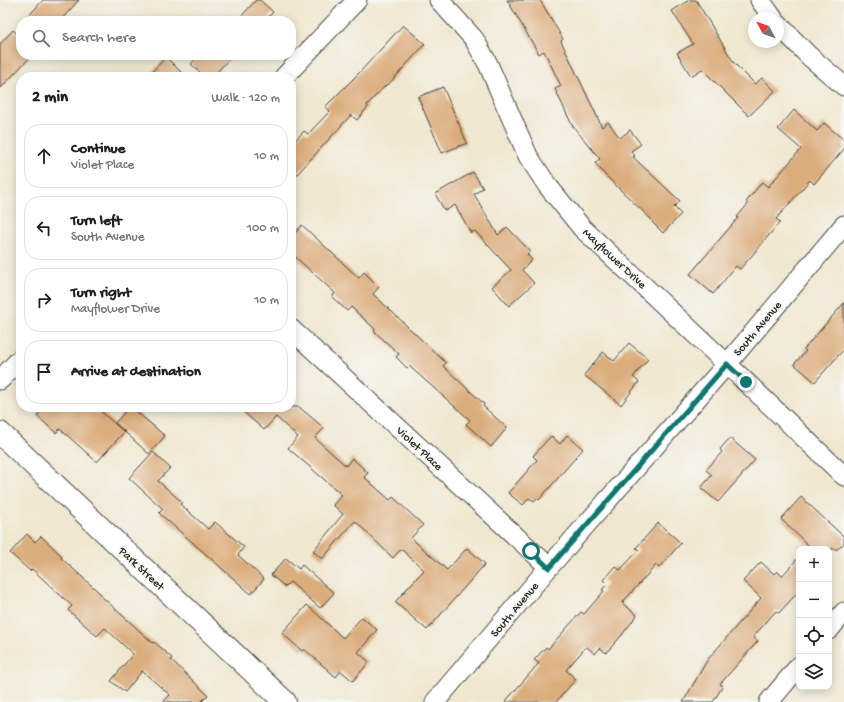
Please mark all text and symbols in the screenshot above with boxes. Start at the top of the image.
north arrow [748,12,784,48]
search box [16,16,296,60]
icon: search [30,27,52,49]
text: Search here [62,29,136,47]
text: 2 min [32,88,68,108]
text: Walk · 120 m [212,91,280,106]
text: Continue [71,140,125,158]
icon: ahead [33,145,55,167]
text: 10 m [254,149,279,164]
text: Violet Place [71,158,134,173]
text: Turn left [71,212,122,230]
icon: left [33,217,55,239]
text: 100 m [247,221,279,236]
street label: Mayflower Drive [579,226,649,293]
text: South Avenue [71,230,144,245]
text: Turn right [71,284,131,302]
icon: right [33,289,55,311]
text: 10 m [254,293,279,308]
street label: South Avenue [731,298,786,360]
text: Mayflower Drive [71,302,160,317]
icon: arrive [33,361,55,383]
text: Arrive at destination [71,363,201,381]
route end [737,373,755,391]
street label: Violet Place [392,424,445,475]
route start [522,542,540,560]
street label: Park Street [114,544,167,595]
map controls [796,546,832,690]
button: + [796,546,832,582]
street label: South Avenue [488,579,543,641]
button: − [796,582,832,618]
button: locate [796,618,832,654]
button: layers [796,654,832,690]

